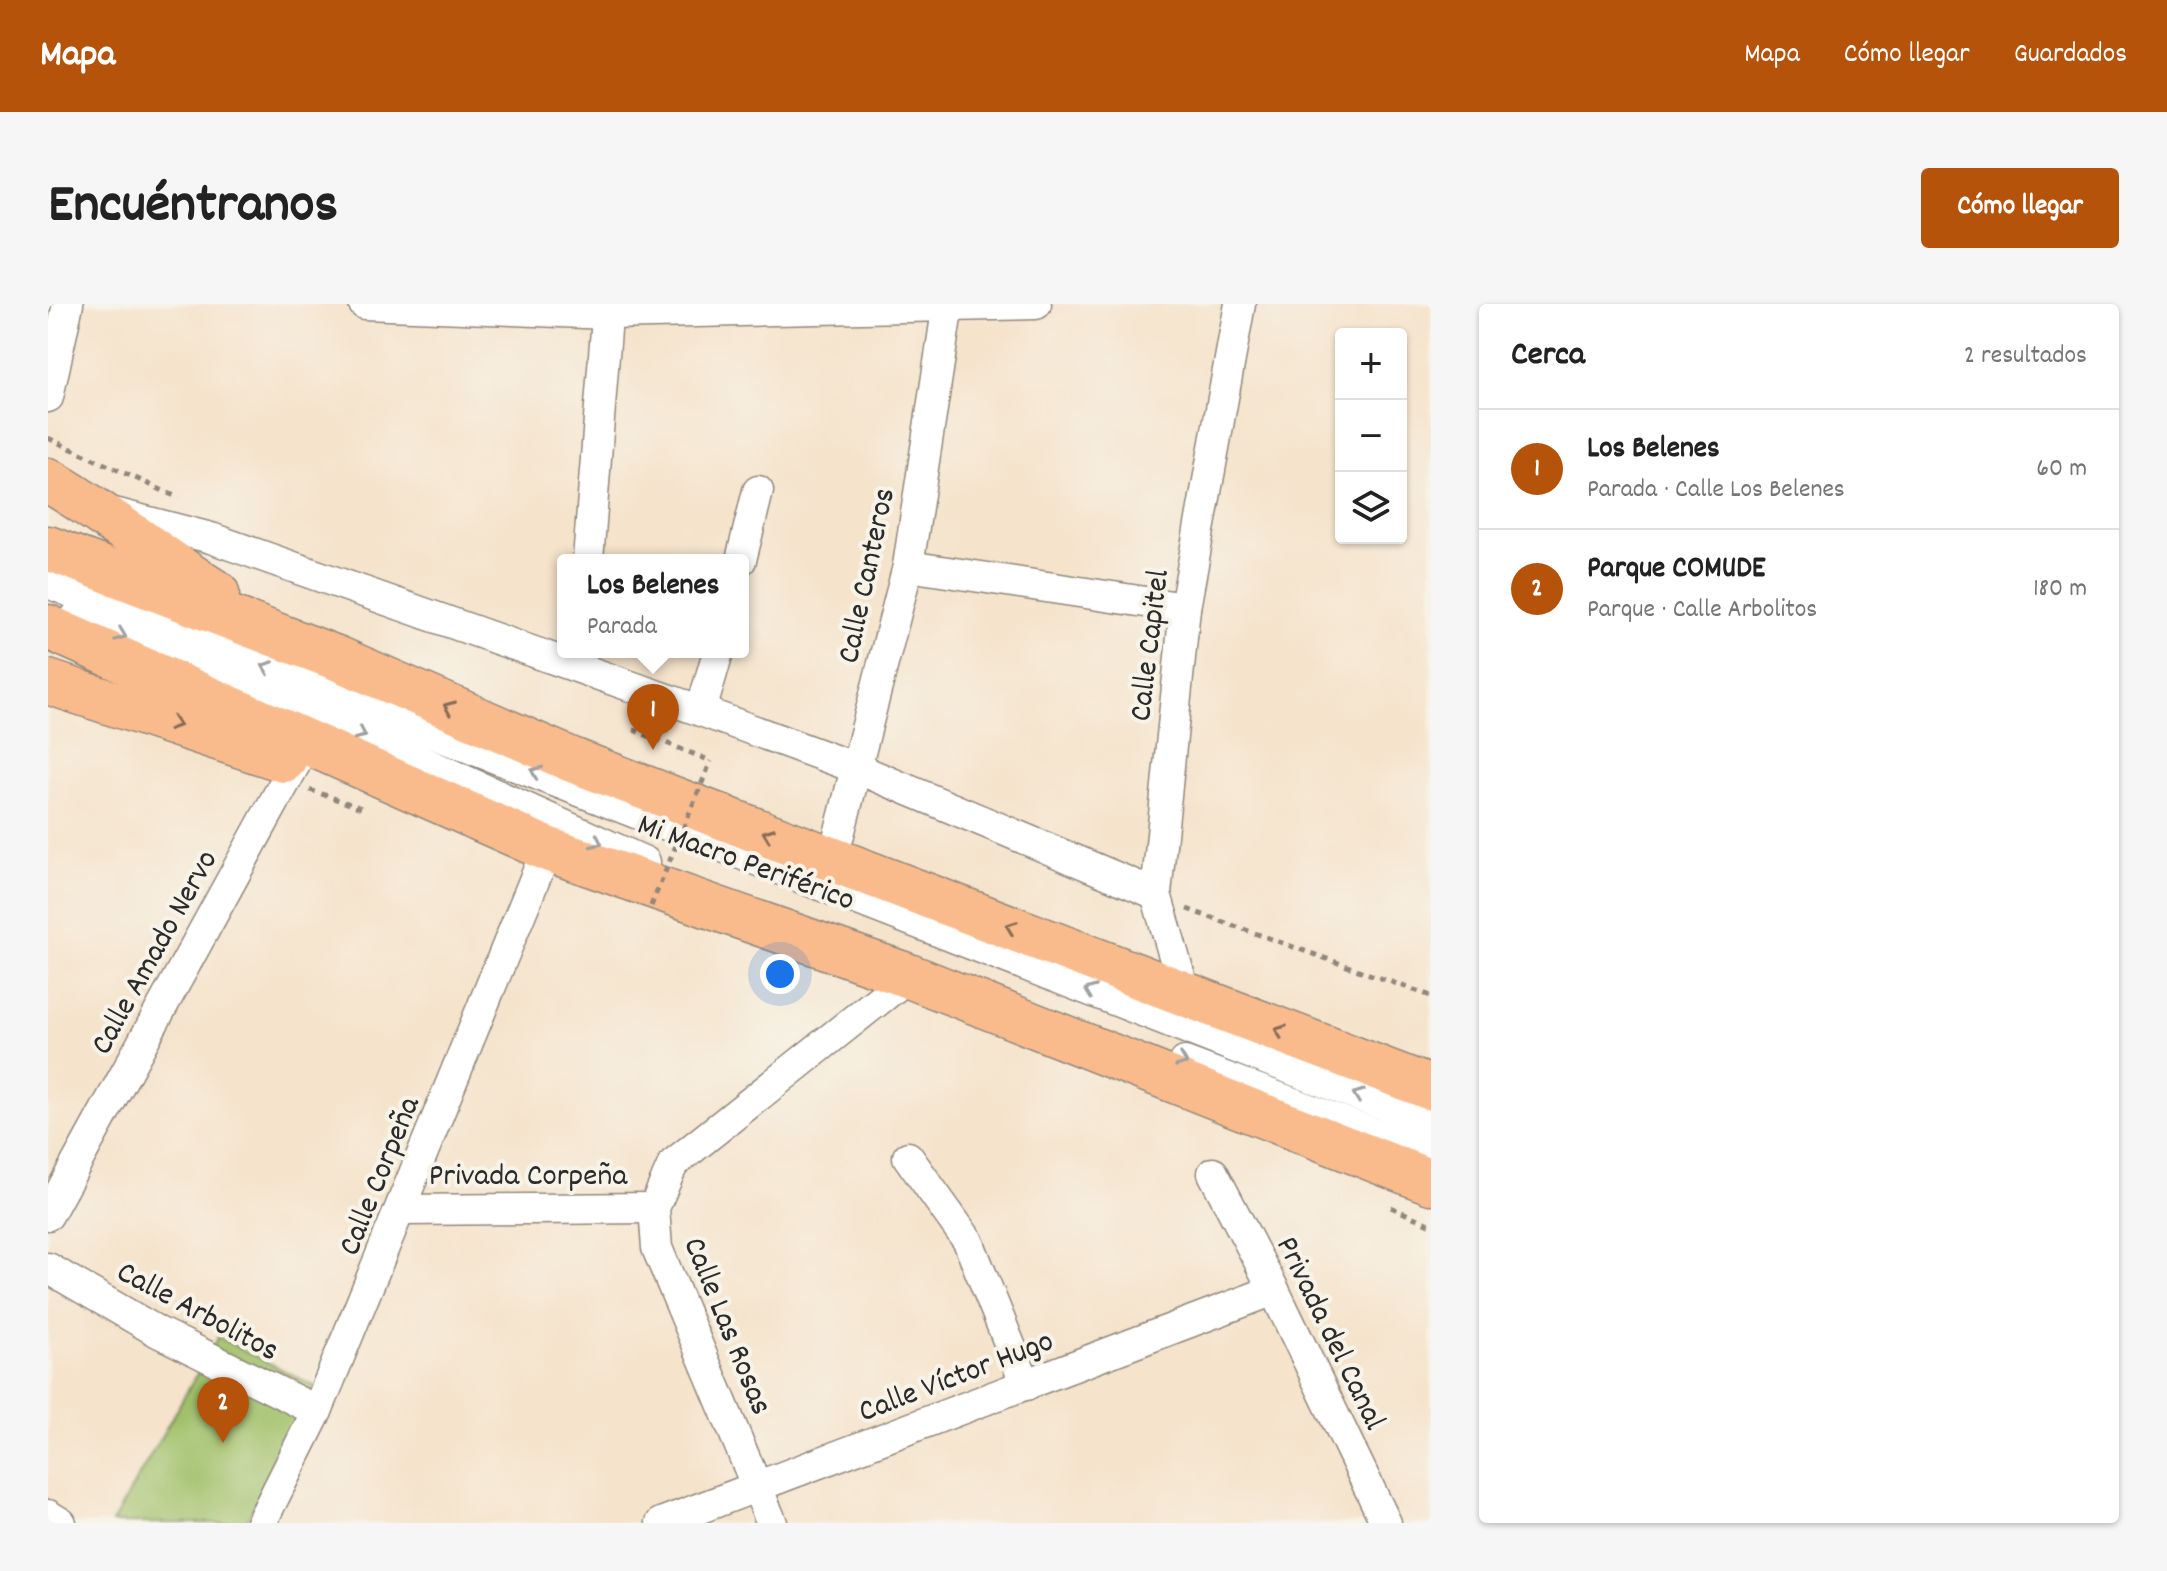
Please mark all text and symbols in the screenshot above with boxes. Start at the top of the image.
text: Mapa [40,29,115,84]
text: Mapa [1744,36,1800,76]
text: Cómo llegar [1844,36,1970,76]
text: Guardados [2014,36,2127,76]
text: Encuéntranos [48,168,338,248]
button: Cómo llegar [1921,168,2119,248]
map controls [1335,328,1407,544]
button: + [1335,328,1407,400]
text: Cerca [1511,332,1585,381]
text: 2 resultados [1964,338,2087,375]
button: − [1335,400,1407,472]
text: Los Belenes [1587,429,1720,472]
text: 1 [1534,451,1540,488]
text: 60 m [2036,451,2087,488]
button: layers [1335,472,1407,544]
text: Parada · Calle Los Belenes [1587,472,1845,509]
street label: Calle Canteros [828,484,910,668]
text: Parque COMUDE [1587,549,1765,592]
popup [557,554,749,658]
text: Los Belenes [587,566,719,609]
street label: Calle Capitel [1120,567,1184,724]
text: 2 [1531,571,1543,608]
text: 180 m [2033,571,2087,608]
text: Parque · Calle Arbolitos [1587,592,1817,629]
text: Parada [587,609,657,646]
one-way arrow [113,625,127,642]
one-way arrow [261,661,275,677]
pin: 1 [627,684,679,750]
one-way arrow [443,700,457,716]
one-way arrow [168,715,182,731]
one-way arrow [353,724,367,740]
one-way arrow [530,766,544,782]
street label: Mi Macro Periférico [630,804,860,925]
one-way arrow [762,827,776,844]
one-way arrow [589,832,604,848]
street label: Calle Amado Nervo [81,843,232,1064]
one-way arrow [1005,920,1019,937]
your location [760,954,800,994]
one-way arrow [1084,984,1098,1001]
one-way arrow [1274,1024,1288,1041]
one-way arrow [1174,1051,1188,1068]
one-way arrow [1352,1088,1366,1105]
street label: Calle Corpeña [329,1089,435,1263]
street label: Privada Corpeña [429,1155,628,1201]
street label: Privada del Canal [1262,1230,1395,1439]
street label: Calle Las Rosas [669,1231,782,1423]
street label: Calle Arbolitos [107,1251,286,1375]
street label: Calle Víctor Hugo [853,1320,1061,1437]
pin: 2 [197,1377,249,1443]

